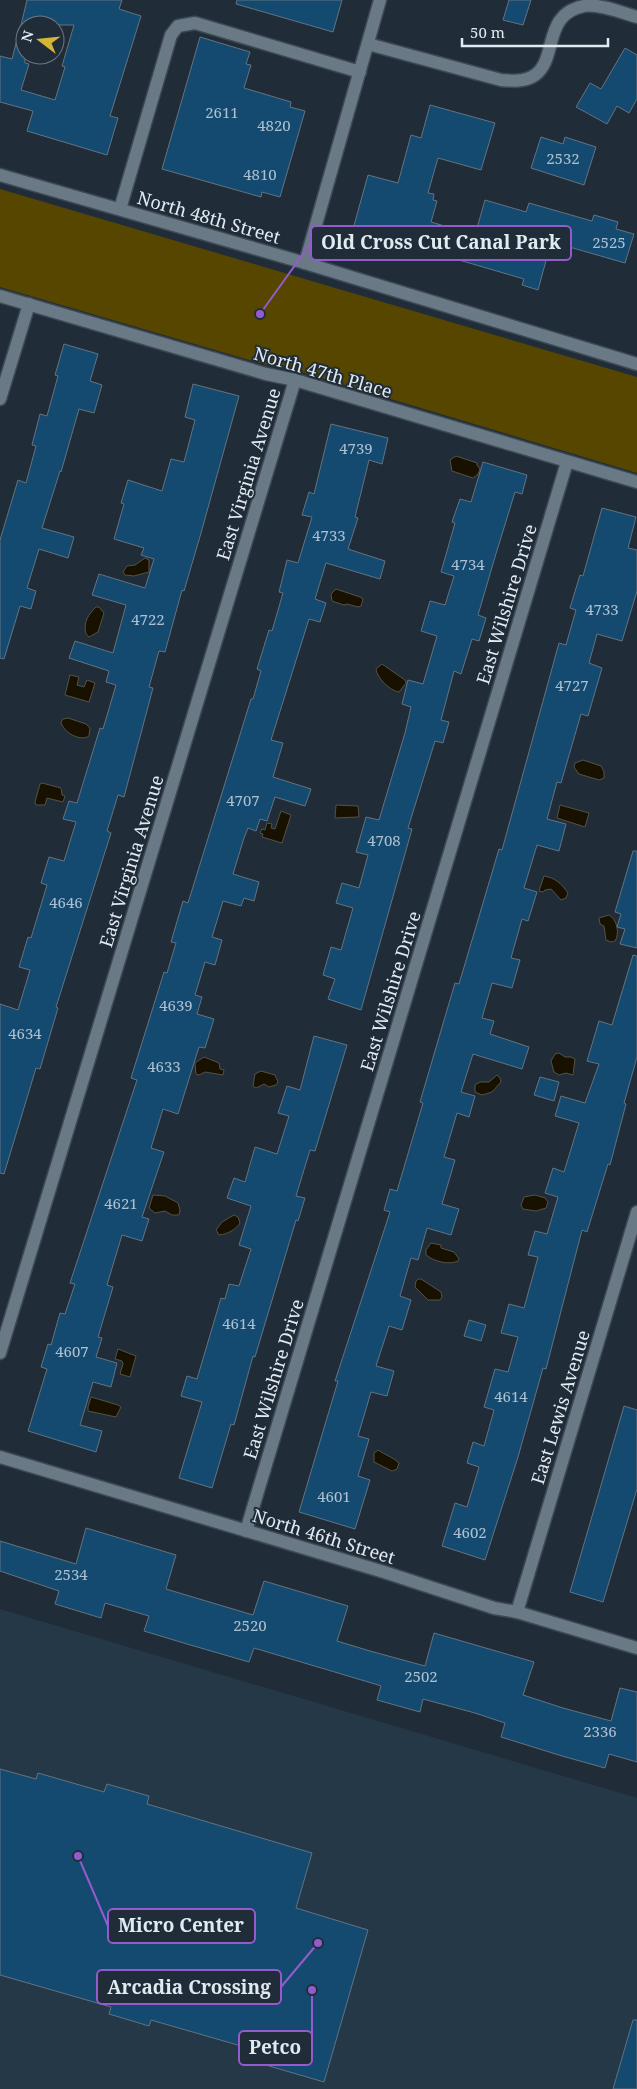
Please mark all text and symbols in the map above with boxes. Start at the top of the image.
north arrow [15,15,65,65]
scale bar [462,15,608,47]
text: 50 m [470,22,505,42]
text: N [16,28,38,44]
house number: 2611 [205,102,239,122]
house number: 4820 [257,115,291,135]
house number: 2532 [546,148,580,168]
house number: 4810 [243,164,277,184]
street label: North 48th Street [135,185,283,249]
callout: Old Cross Cut Canal Park [311,226,571,260]
text: Old Cross Cut Canal Park [321,229,562,255]
house number: 2525 [592,232,626,252]
street label: North 47th Place [251,341,395,403]
street label: East Virginia Avenue [210,385,286,563]
house number: 4739 [339,438,373,458]
street label: East Wilshire Drive [470,521,542,687]
house number: 4733 [312,525,346,545]
house number: 4734 [451,554,485,574]
house number: 4733 [585,599,619,619]
house number: 4722 [131,609,165,629]
house number: 4727 [555,675,589,695]
street label: East Virginia Avenue [93,772,169,950]
house number: 4707 [226,790,260,810]
house number: 4708 [367,830,401,850]
house number: 4646 [49,892,83,912]
street label: East Wilshire Drive [354,908,426,1074]
house number: 4639 [159,995,193,1015]
house number: 4634 [8,1023,42,1043]
house number: 4633 [147,1056,181,1076]
house number: 4621 [104,1193,138,1213]
street label: East Wilshire Drive [237,1296,309,1462]
house number: 4614 [222,1313,256,1333]
street label: East Lewis Avenue [525,1327,595,1487]
house number: 4607 [55,1341,89,1361]
house number: 4614 [494,1386,528,1406]
house number: 4601 [317,1486,351,1506]
street label: North 46th Street [250,1503,398,1569]
house number: 4602 [453,1522,487,1542]
house number: 2534 [54,1564,88,1584]
house number: 2520 [233,1615,267,1635]
house number: 2502 [404,1666,438,1686]
house number: 2336 [583,1721,617,1741]
callout: Micro Center [108,1909,255,1943]
text: Micro Center [118,1912,244,1938]
callout: Arcadia Crossing [97,1970,281,2004]
text: Arcadia Crossing [107,1974,271,2000]
callout: Petco [239,2031,312,2065]
text: Petco [249,2034,301,2060]

